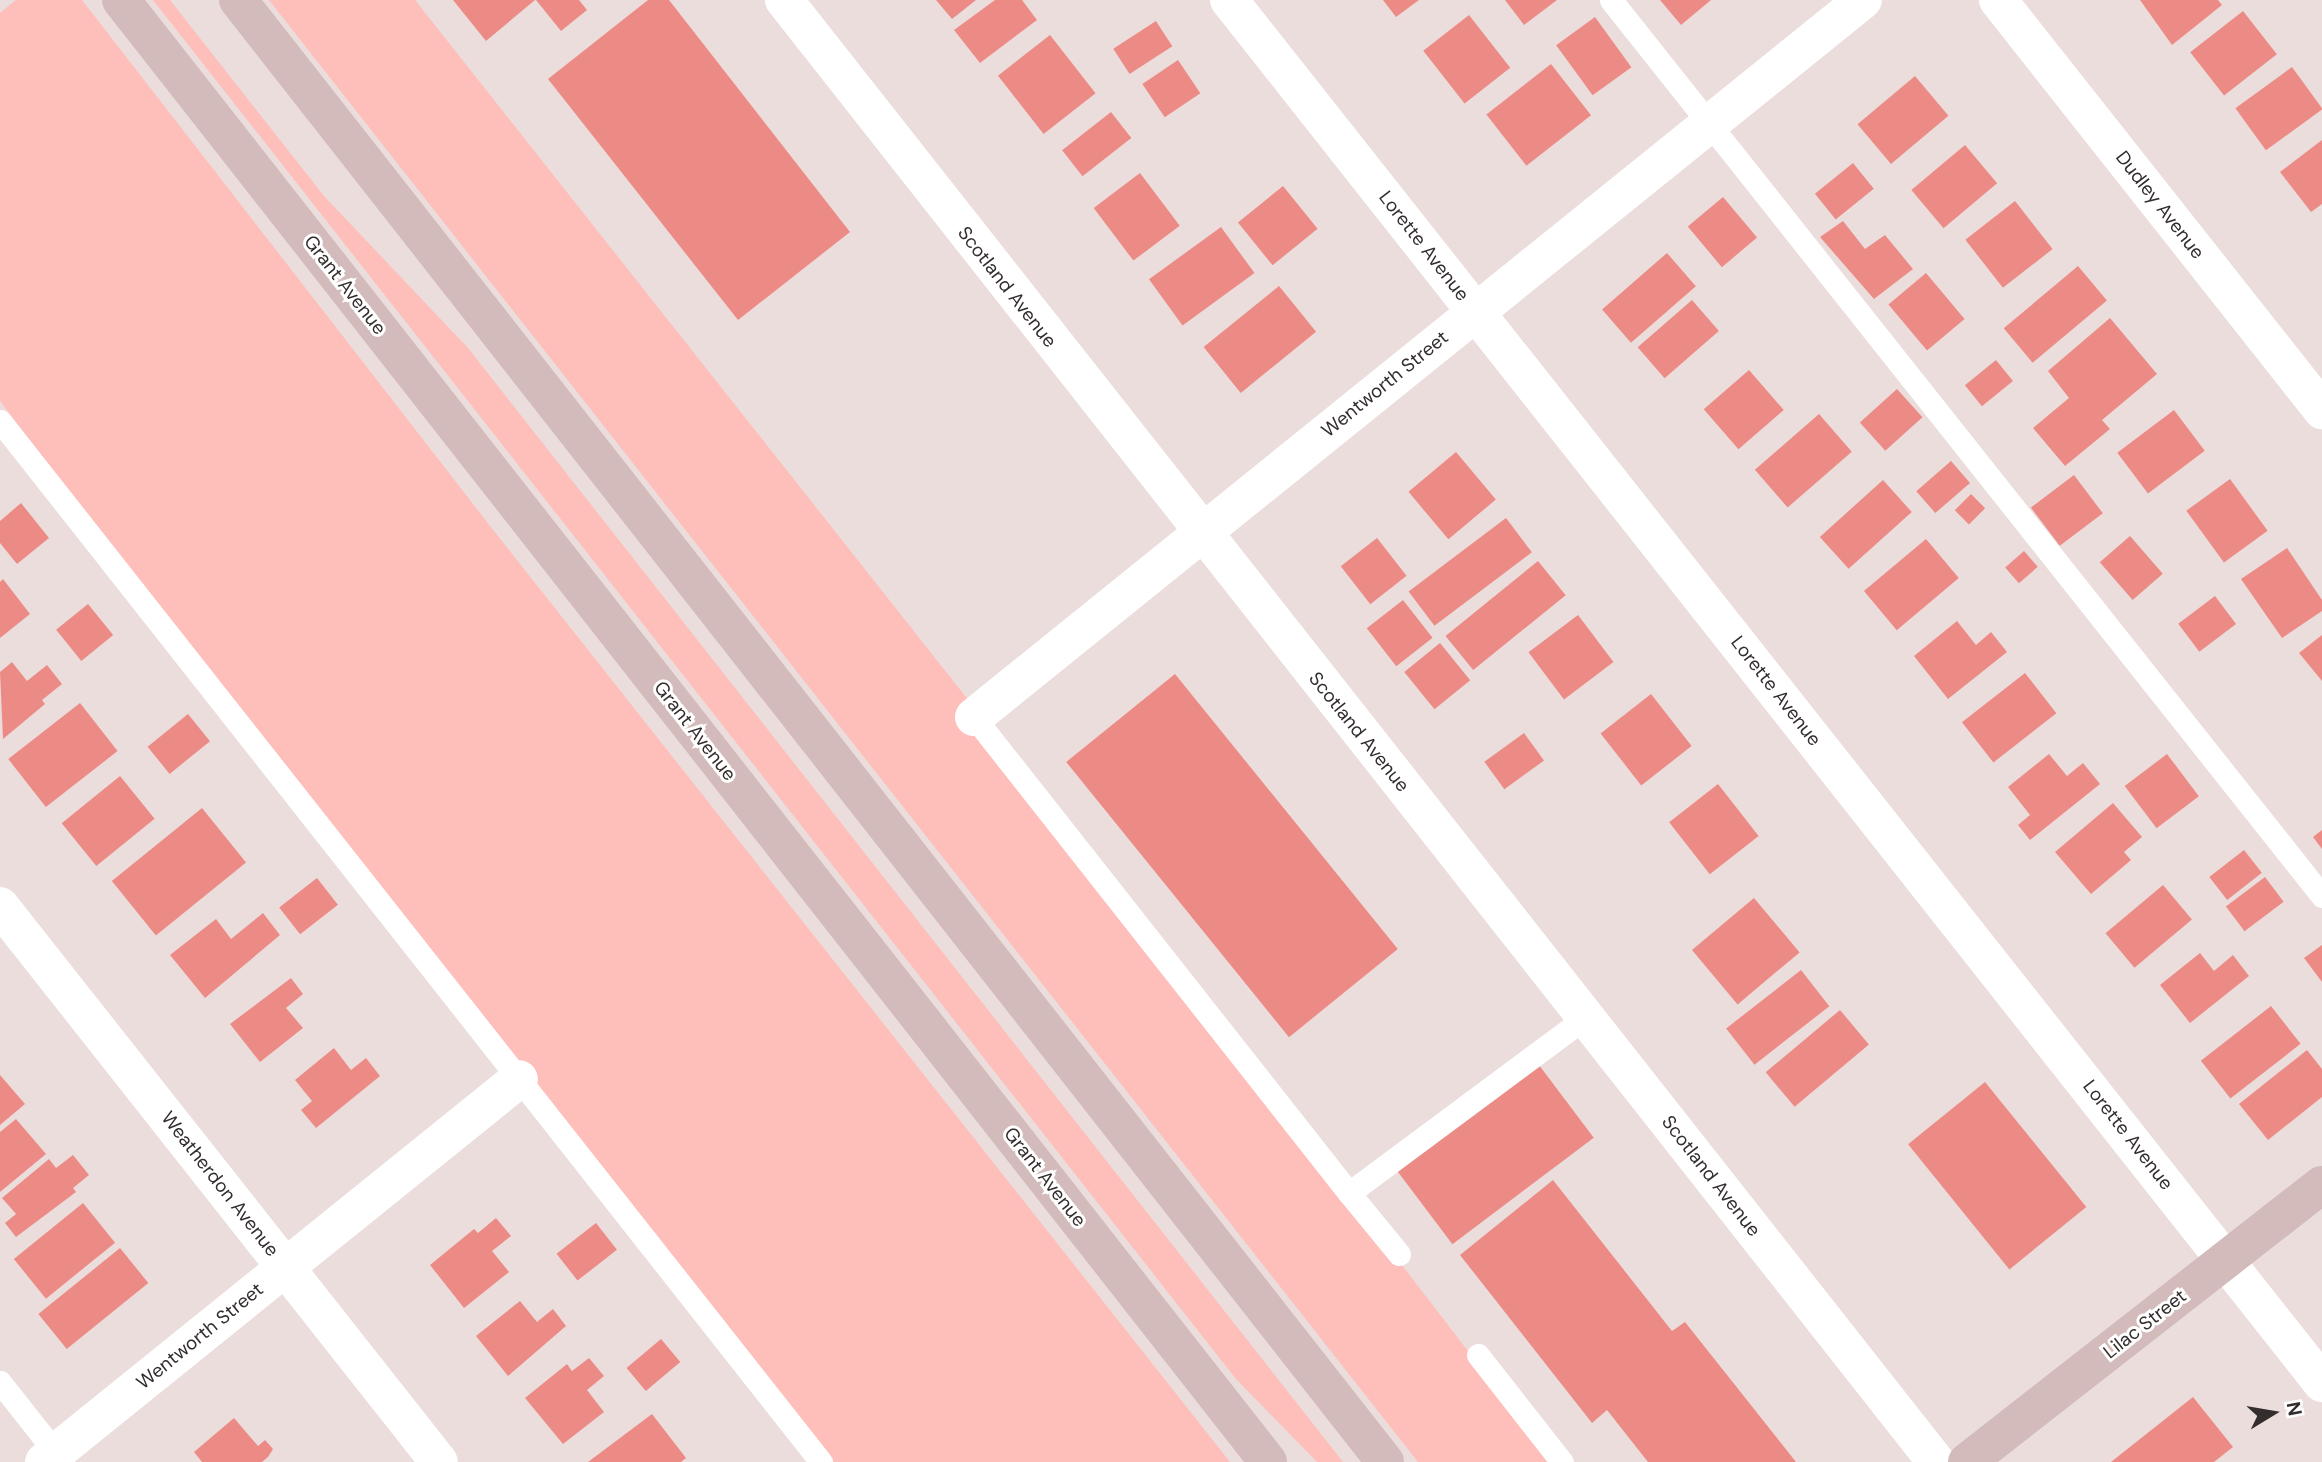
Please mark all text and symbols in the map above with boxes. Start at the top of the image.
street label: Dudley Avenue [2111,146,2209,264]
street label: Lorette Avenue [1374,187,1474,305]
street label: Scotland Avenue [953,222,1061,352]
street label: Grant Avenue [299,231,391,339]
street label: Wentworth Street [1317,326,1453,442]
street label: Lorette Avenue [1726,632,1826,750]
street label: Scotland Avenue [1304,668,1414,796]
street label: Grant Avenue [649,677,741,785]
street label: Lorette Avenue [2078,1076,2178,1194]
street label: Weatherdon Avenue [156,1107,284,1261]
street label: Scotland Avenue [1657,1111,1765,1241]
street label: Grant Avenue [999,1123,1091,1231]
street label: Wentworth Street [132,1278,268,1394]
street label: Lilac Street [2099,1285,2191,1363]
north arrow [2238,1378,2308,1448]
text: N [2281,1400,2308,1418]

